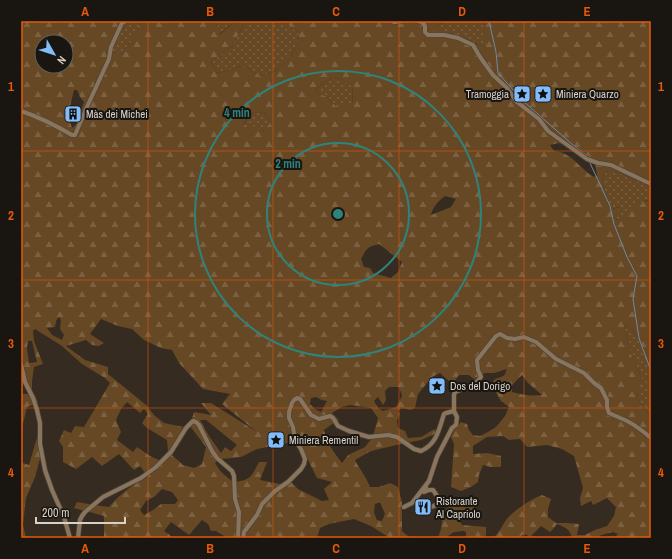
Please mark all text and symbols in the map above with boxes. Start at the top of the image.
text: A [81,3,89,20]
text: B [206,3,214,20]
text: C [332,3,340,20]
text: D [458,3,466,20]
text: E [583,3,591,20]
north arrow [34,34,74,74]
text: N [54,53,69,67]
text: 1 [8,78,14,95]
text: 1 [658,78,664,95]
place icon: Tramoggia [512,84,532,104]
place icon: Miniera Quarzo [533,84,553,104]
place label: Tramoggia [466,87,509,101]
place label: Miniera Quarzo [556,87,619,101]
building icon: Màs dei Michei [63,104,83,124]
text: 4 min [224,105,250,121]
place label: Màs dei Michei [86,107,148,121]
text: 2 min [275,156,301,172]
text: 2 [8,207,14,224]
centre of rings [331,207,345,221]
text: 2 [658,207,664,224]
text: 3 [8,335,14,352]
text: 3 [658,335,664,352]
place icon: Dos del Dorigo [427,376,447,396]
place label: Dos del Dorigo [450,379,510,393]
place icon: Miniera Rementil [266,430,286,450]
place label: Miniera Rementil [289,433,358,447]
text: 4 [8,464,14,481]
text: 4 [658,464,664,481]
place label: Ristorante Al Capriolo [435,494,481,521]
restaurant icon: Ristorante Al Capriolo [413,497,433,517]
scale bar [36,499,125,525]
text: 200 m [42,505,69,521]
text: A [81,540,89,557]
text: B [206,540,214,557]
text: C [332,540,340,557]
text: D [458,540,466,557]
text: E [583,540,591,557]

